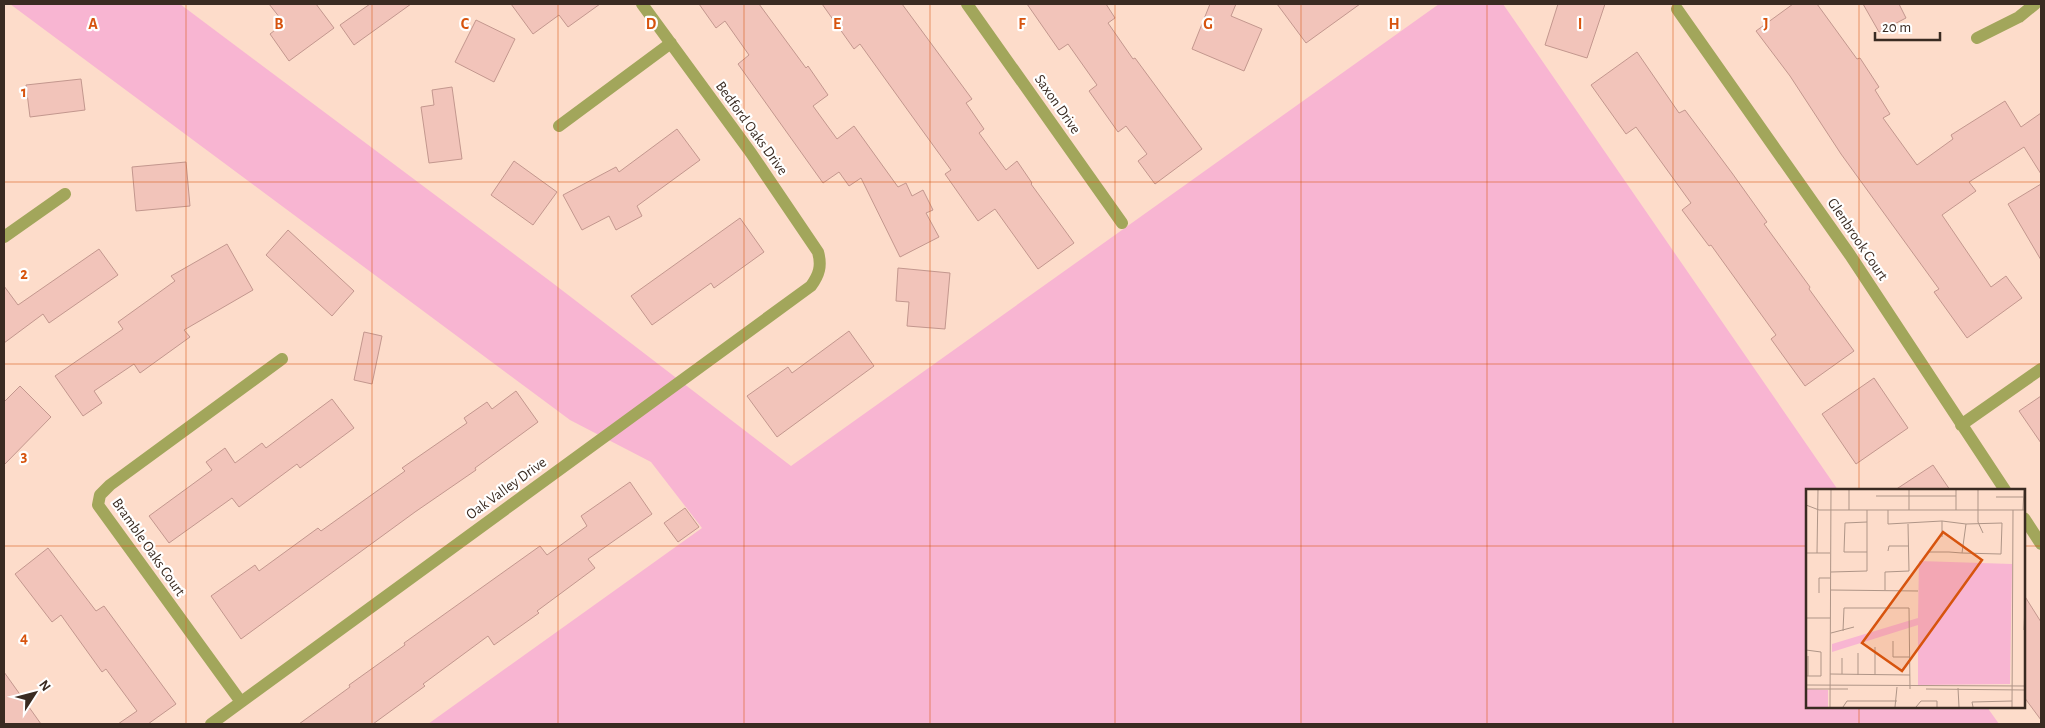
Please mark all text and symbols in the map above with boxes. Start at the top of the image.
scale bar [1875,10,1940,42]
text: A [88,16,98,32]
text: B [274,16,284,32]
text: C [461,16,470,32]
text: D [646,16,657,32]
text: E [833,16,841,32]
text: F [1018,16,1026,32]
text: G [1203,16,1213,32]
text: H [1388,16,1400,32]
text: I [1578,16,1582,32]
text: J [1763,16,1769,32]
text: 20 m [1882,20,1911,35]
street label: Saxon Drive [1032,72,1083,137]
street label: Bedford Oaks Drive [713,79,791,178]
text: 1 [21,84,27,100]
street label: Glenbrook Court [1825,195,1891,283]
text: 2 [20,266,28,282]
text: 3 [21,448,28,464]
street label: Oak Valley Drive [464,454,549,522]
inset map [1806,489,2025,708]
street label: Bramble Oaks Court [109,496,188,599]
text: 4 [20,630,28,646]
north arrow [10,668,60,718]
text: N [36,678,53,694]

